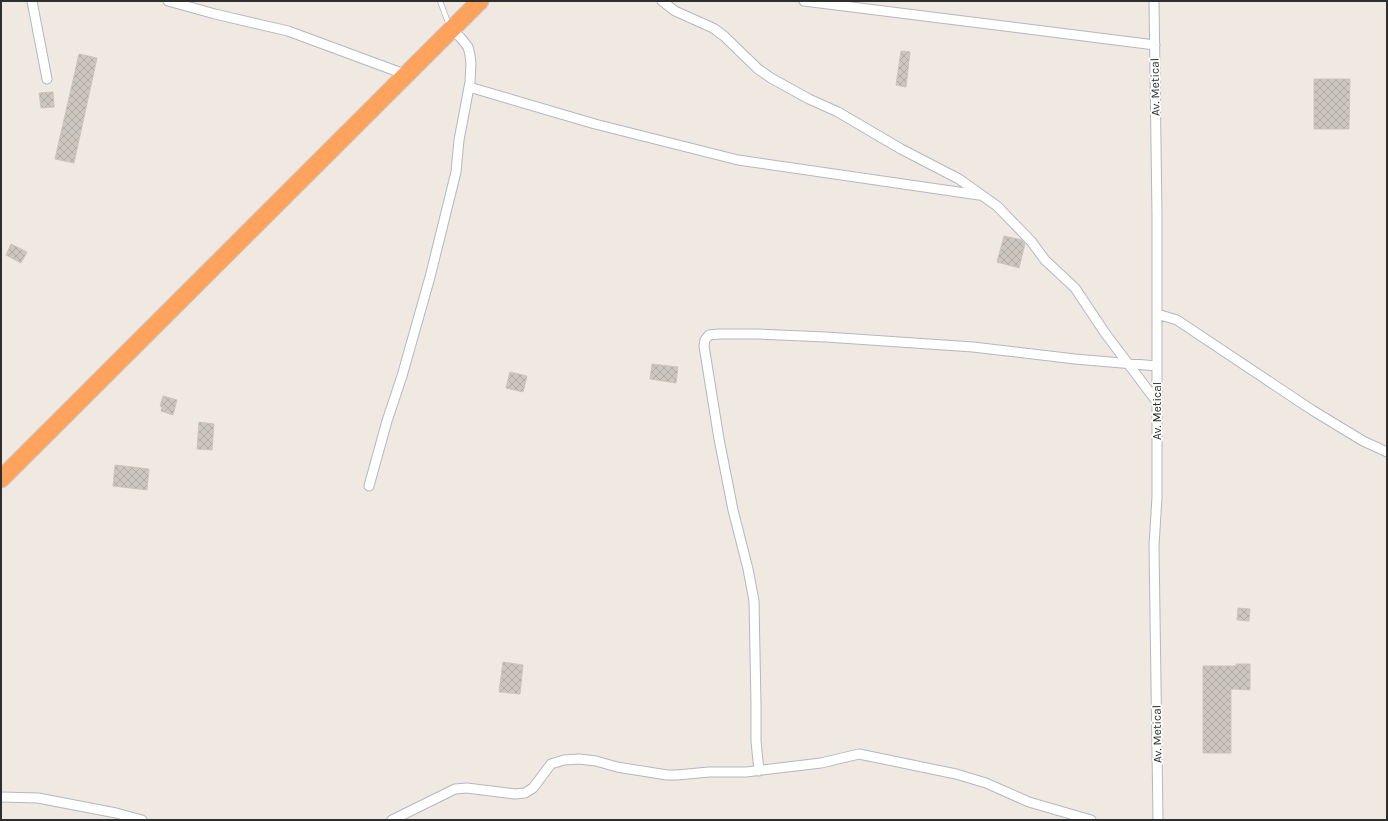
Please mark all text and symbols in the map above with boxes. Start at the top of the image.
street label: Av. Metical [1147,58,1163,116]
street label: Av. Metical [1150,382,1164,440]
street label: Av. Metical [1149,705,1165,763]

